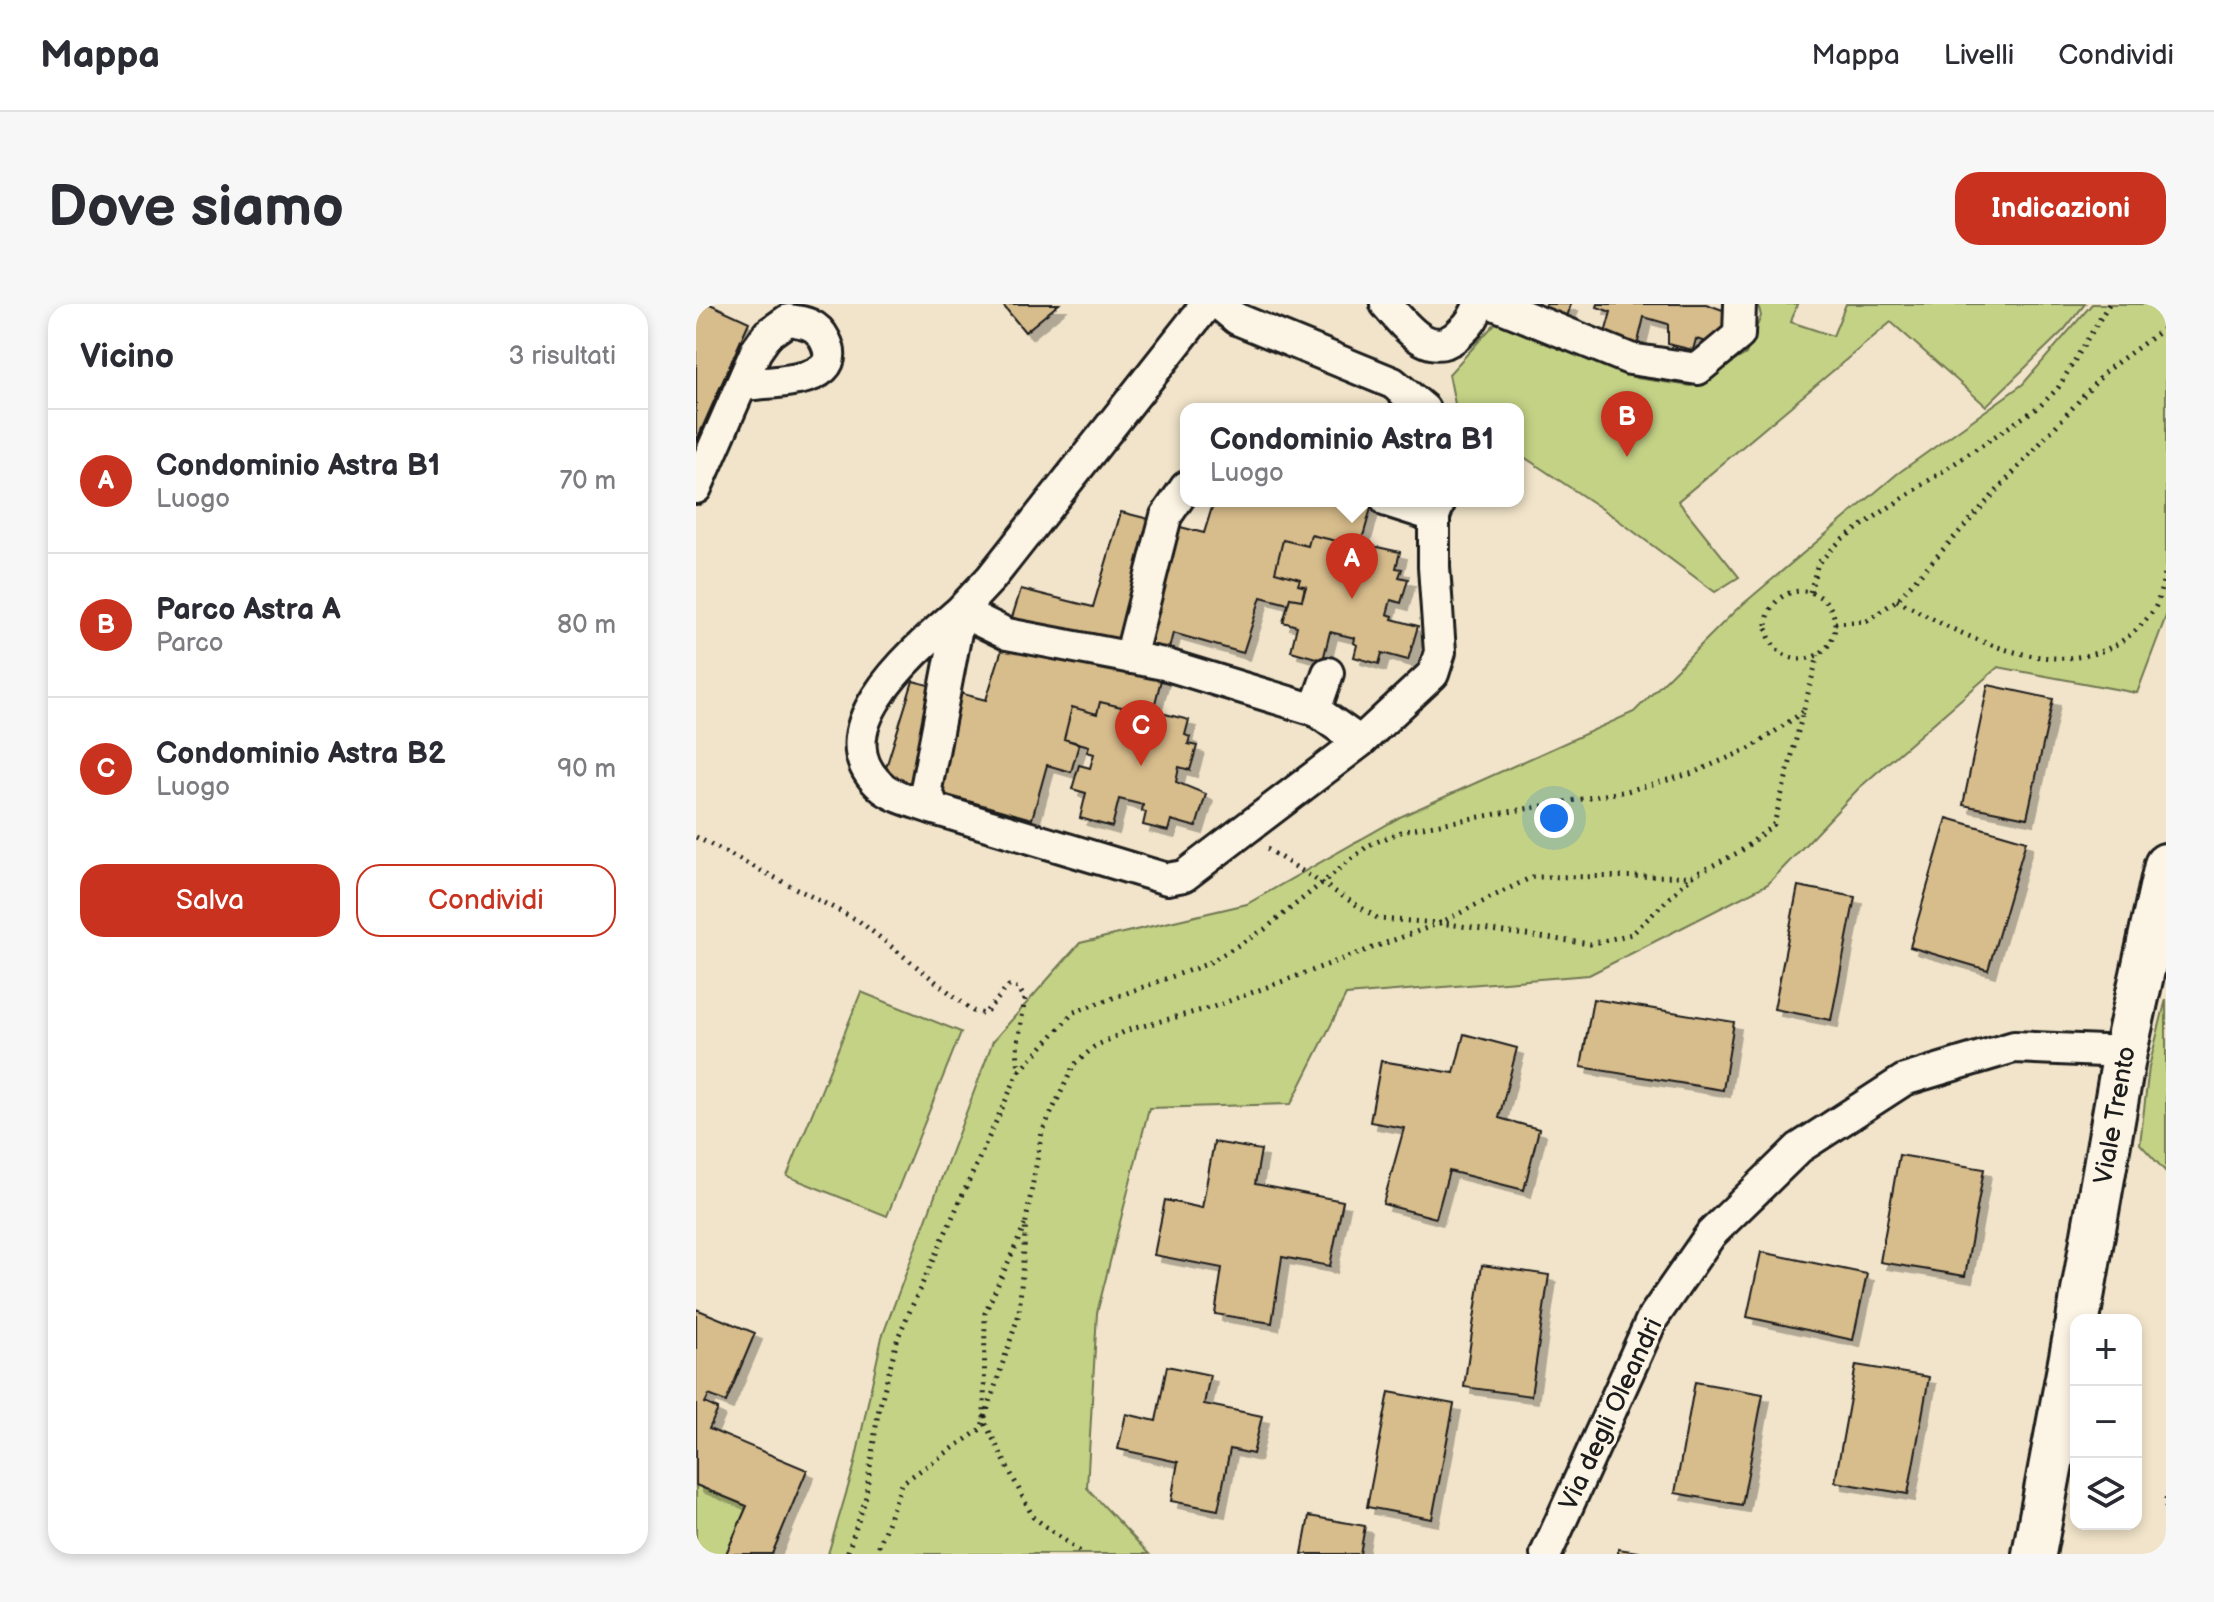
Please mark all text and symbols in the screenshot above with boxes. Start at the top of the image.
text: Mappa [40,33,160,78]
text: Mappa [1811,39,1900,72]
text: Livelli [1944,39,2014,72]
text: Condividi [2058,39,2174,72]
button: Indicazioni [1955,172,2166,245]
text: Dove siamo [48,175,344,242]
text: Vicino [80,336,174,377]
text: 3 risultati [508,341,616,372]
pin: B [1601,391,1653,457]
popup [1180,403,1524,507]
text: Condominio Astra B1 [1210,422,1494,458]
text: Condominio Astra B1 [156,448,440,484]
text: Luogo [1210,458,1284,489]
text: A [98,466,114,497]
text: 70 m [559,466,616,497]
text: Luogo [156,484,230,515]
pin: A [1326,533,1378,599]
text: Parco Astra A [156,592,341,628]
text: B [97,610,115,641]
text: 80 m [557,610,616,641]
text: Parco [156,628,224,659]
pin: C [1115,700,1167,766]
text: Condominio Astra B2 [156,736,446,772]
text: C [97,754,115,785]
text: 90 m [557,754,616,785]
text: Luogo [156,772,230,803]
your location [1534,798,1574,838]
button: Salva [80,864,340,937]
button: Condividi [356,864,616,937]
street label: Viale Trento [2088,1044,2143,1187]
street label: Via degli Oleandri [1553,1314,1670,1516]
map controls [2070,1314,2142,1530]
button: + [2070,1314,2142,1386]
button: − [2070,1386,2142,1458]
button: layers [2070,1458,2142,1530]

